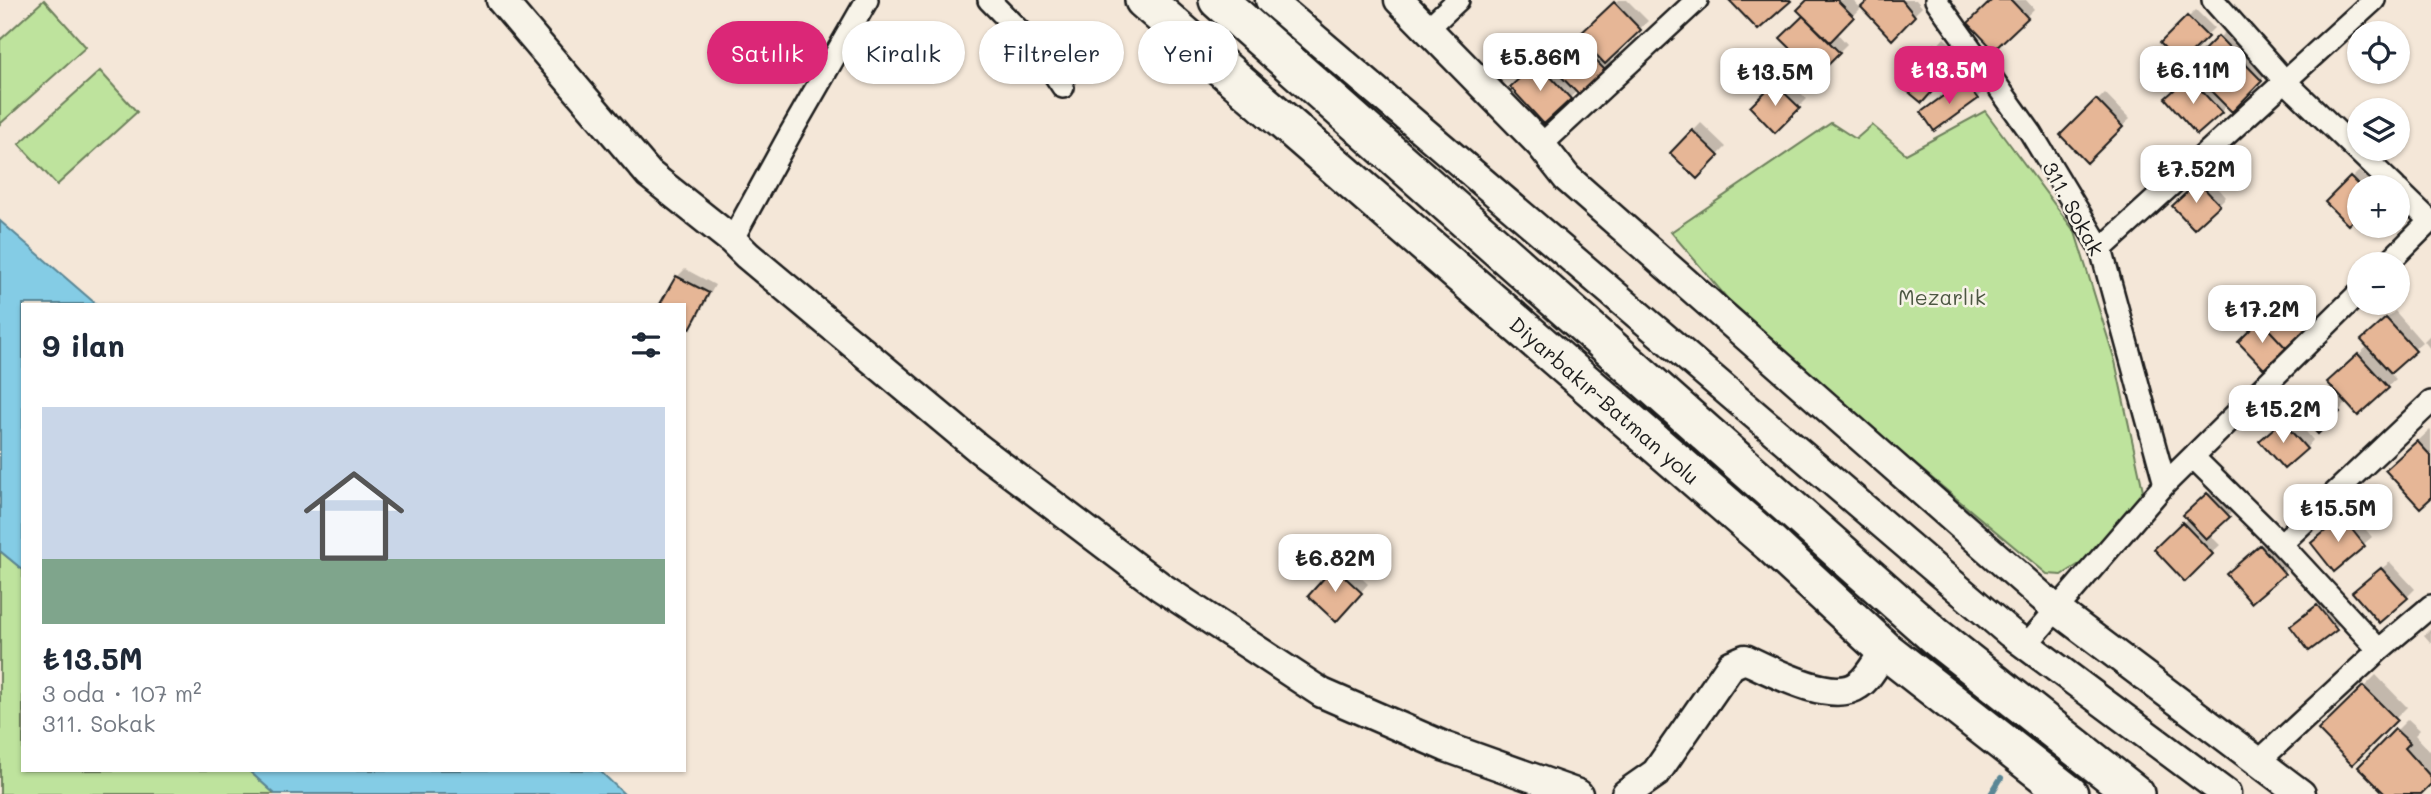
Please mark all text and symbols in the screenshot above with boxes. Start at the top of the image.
chip: Satılık [707,21,828,84]
chip: Kiralık [842,21,965,84]
chip: Filtreler [979,21,1124,84]
chip: Yeni [1138,21,1238,84]
map controls [2347,21,2410,315]
button: locate [2347,21,2410,84]
pin: ₺5.86M [1483,34,1597,93]
text: ₺5.86M [1499,41,1581,71]
pin: ₺13.5M [1892,46,2006,106]
pin: ₺6.11M [2136,46,2250,106]
pin: ₺13.5M [1718,48,1832,108]
text: ₺13.5M [1910,54,1988,84]
text: ₺6.11M [2156,54,2230,84]
text: ₺13.5M [1736,56,1814,86]
button: layers [2347,98,2410,161]
pin: ₺7.52M [2139,146,2253,205]
text: ₺7.52M [2156,153,2236,183]
street label: 311. Sokak [2037,156,2111,260]
button: + [2347,175,2410,238]
button: − [2347,252,2410,315]
park label: Mezarlık [1898,283,1986,310]
pin: ₺17.2M [2205,286,2319,345]
text: ₺17.2M [2224,293,2300,323]
street label: Diyarbakır-Batman yolu [1505,310,1705,490]
text: 9 ilan [42,325,125,365]
icon: filters [627,326,665,364]
pin: ₺15.2M [2226,386,2340,445]
text: ₺15.2M [2245,393,2321,423]
icon: home [291,453,417,579]
pin: ₺15.5M [2281,484,2395,544]
text: ₺15.5M [2299,492,2377,522]
pin: ₺6.82M [1278,534,1392,594]
text: ₺6.82M [1294,542,1376,572]
text: ₺13.5M [42,638,143,678]
text: 3 oda · 107 m² [42,678,202,708]
text: 311. Sokak [42,708,156,738]

